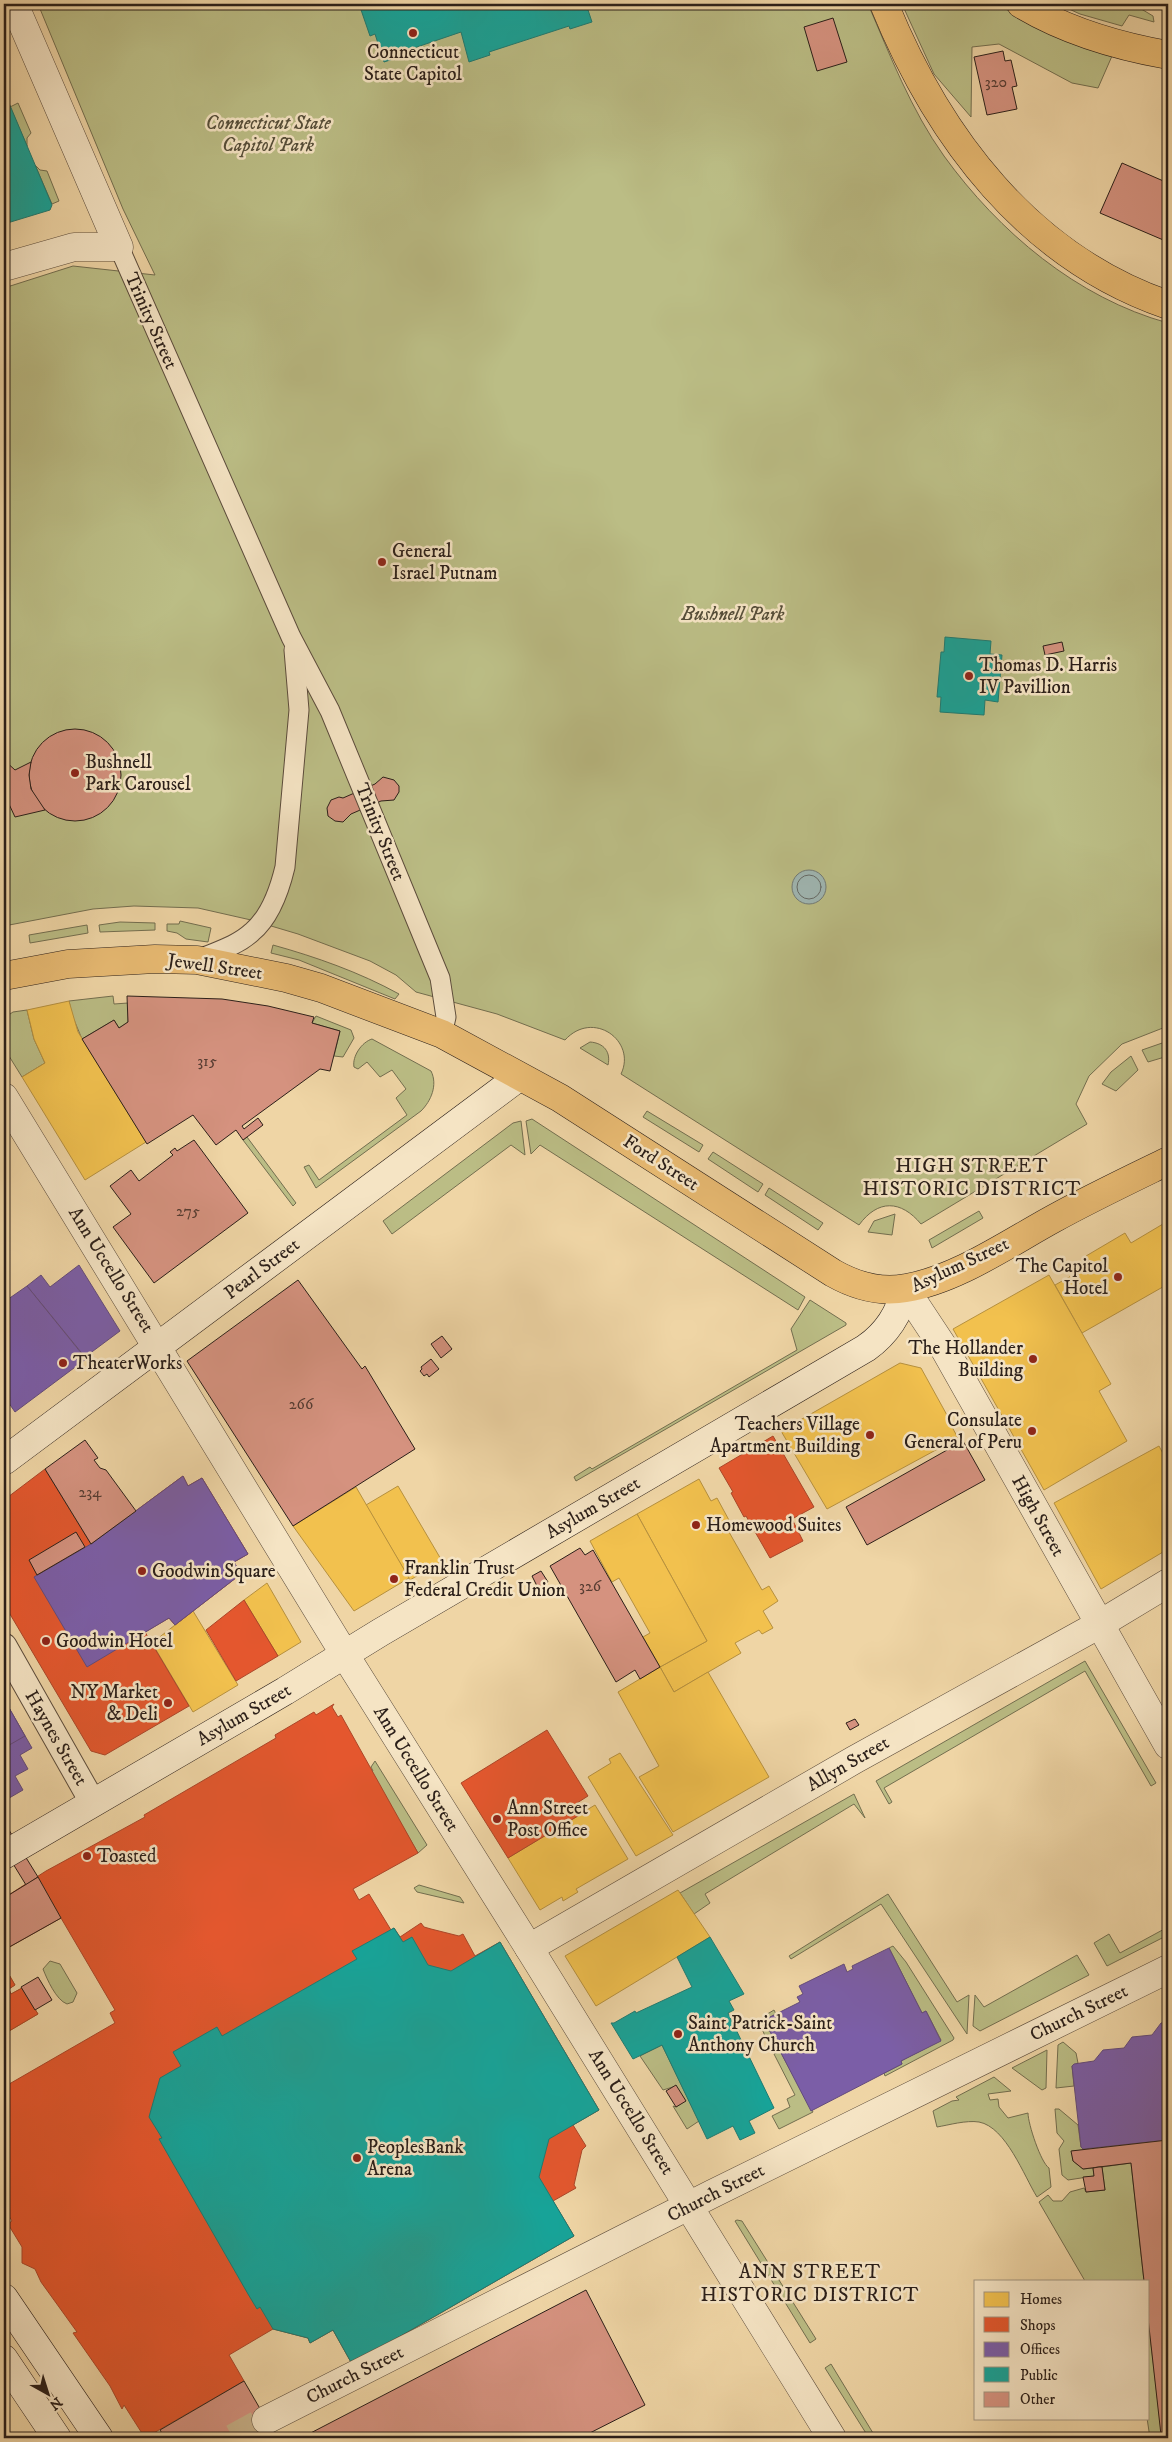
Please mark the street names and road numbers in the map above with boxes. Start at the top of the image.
street label: Trinity Street [119,269,183,373]
street label: Trinity Street [350,780,410,884]
street label: Jewell Street [164,949,264,985]
street label: Ford Street [619,1130,703,1196]
street label: Ann Uccello Street [63,1203,159,1337]
street label: Asylum Street [907,1232,1013,1298]
street label: Pearl Street [220,1233,304,1305]
street label: High Street [1006,1471,1070,1561]
street label: Asylum Street [542,1472,644,1544]
street label: Asylum Street [193,1679,295,1751]
street label: Haynes Street [20,1686,92,1790]
street label: Ann Uccello Street [368,1702,464,1836]
street label: Allyn Street [803,1731,893,1797]
street label: Church Street [1026,1979,1132,2047]
street label: Ann Uccello Street [583,2045,679,2179]
street label: Church Street [664,2159,768,2227]
street label: Church Street [303,2341,407,2409]

